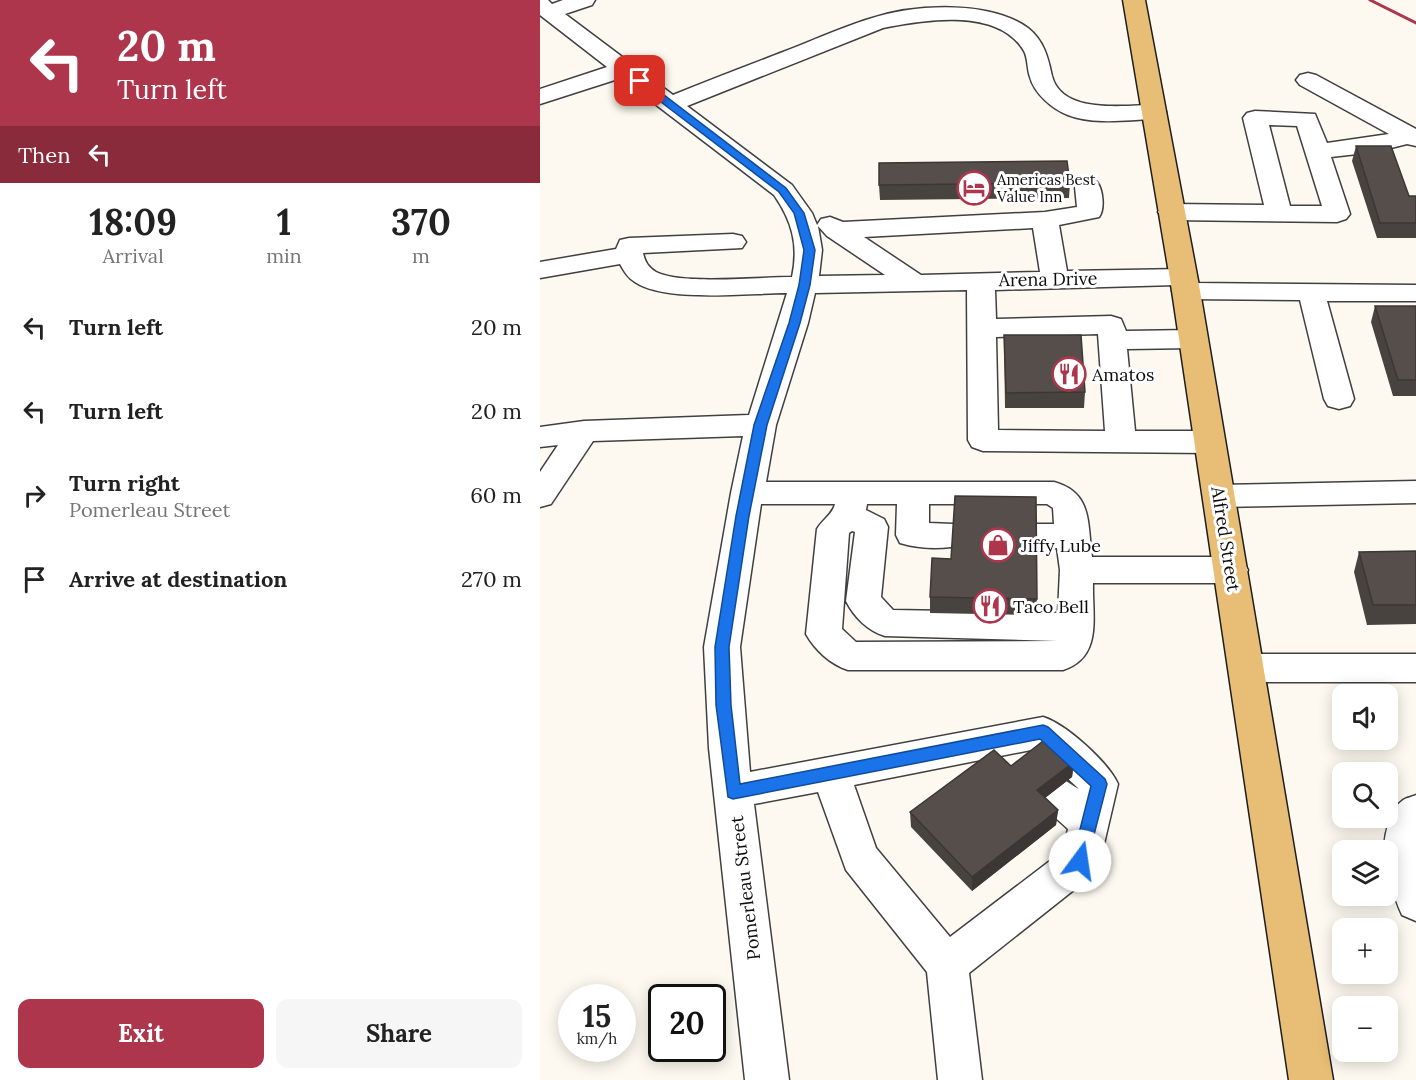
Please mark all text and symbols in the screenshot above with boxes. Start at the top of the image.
text: 20 m [117,19,216,73]
icon: left [18,24,96,102]
pin [614,55,665,106]
icon: arrive [623,64,656,97]
text: Turn left [117,72,227,106]
icon: left [83,138,116,171]
text: Then [18,141,71,169]
hotel icon: Americas Best Value Inn [956,170,992,206]
place label: Americas Best Value Inn [996,170,1096,206]
text: 18:09 [89,199,177,245]
text: 1 [277,199,291,245]
text: 370 [391,199,451,245]
text: Arrival [103,243,164,268]
text: min [266,243,302,268]
text: m [412,243,430,268]
street label: Arena Drive [997,267,1098,291]
icon: left [18,311,51,344]
text: Turn left [69,313,163,341]
text: 20 m [471,313,522,341]
restaurant icon: Amatos [1051,356,1087,392]
place label: Amatos [1091,363,1154,386]
icon: left [18,395,51,428]
text: Turn left [69,397,163,425]
text: 20 m [471,397,522,425]
text: Turn right [69,469,180,497]
icon: right [18,479,51,512]
text: 60 m [470,481,522,509]
street label: Alfred Street [1206,484,1246,593]
text: Pomerleau Street [69,497,230,522]
shop icon: Jiffy Lube [980,527,1016,563]
place label: Jiffy Lube [1020,534,1101,557]
icon: arrive [18,563,51,596]
text: Arrive at destination [69,565,287,593]
text: 270 m [461,565,522,593]
restaurant icon: Taco Bell [972,588,1008,624]
place label: Taco Bell [1013,595,1089,618]
map controls [1332,684,1398,1062]
button: sound [1332,684,1398,750]
button: search [1332,762,1398,828]
street label: Pomerleau Street [725,815,765,961]
position arrow [1048,829,1112,893]
button: layers [1332,840,1398,906]
button: + [1332,918,1398,984]
speed limit sign: 20 [648,984,726,1062]
button: − [1332,996,1398,1062]
text: 15 [583,997,611,1035]
button: Exit [18,999,264,1068]
button: Share [276,999,522,1068]
text: km/h [577,1029,617,1048]

